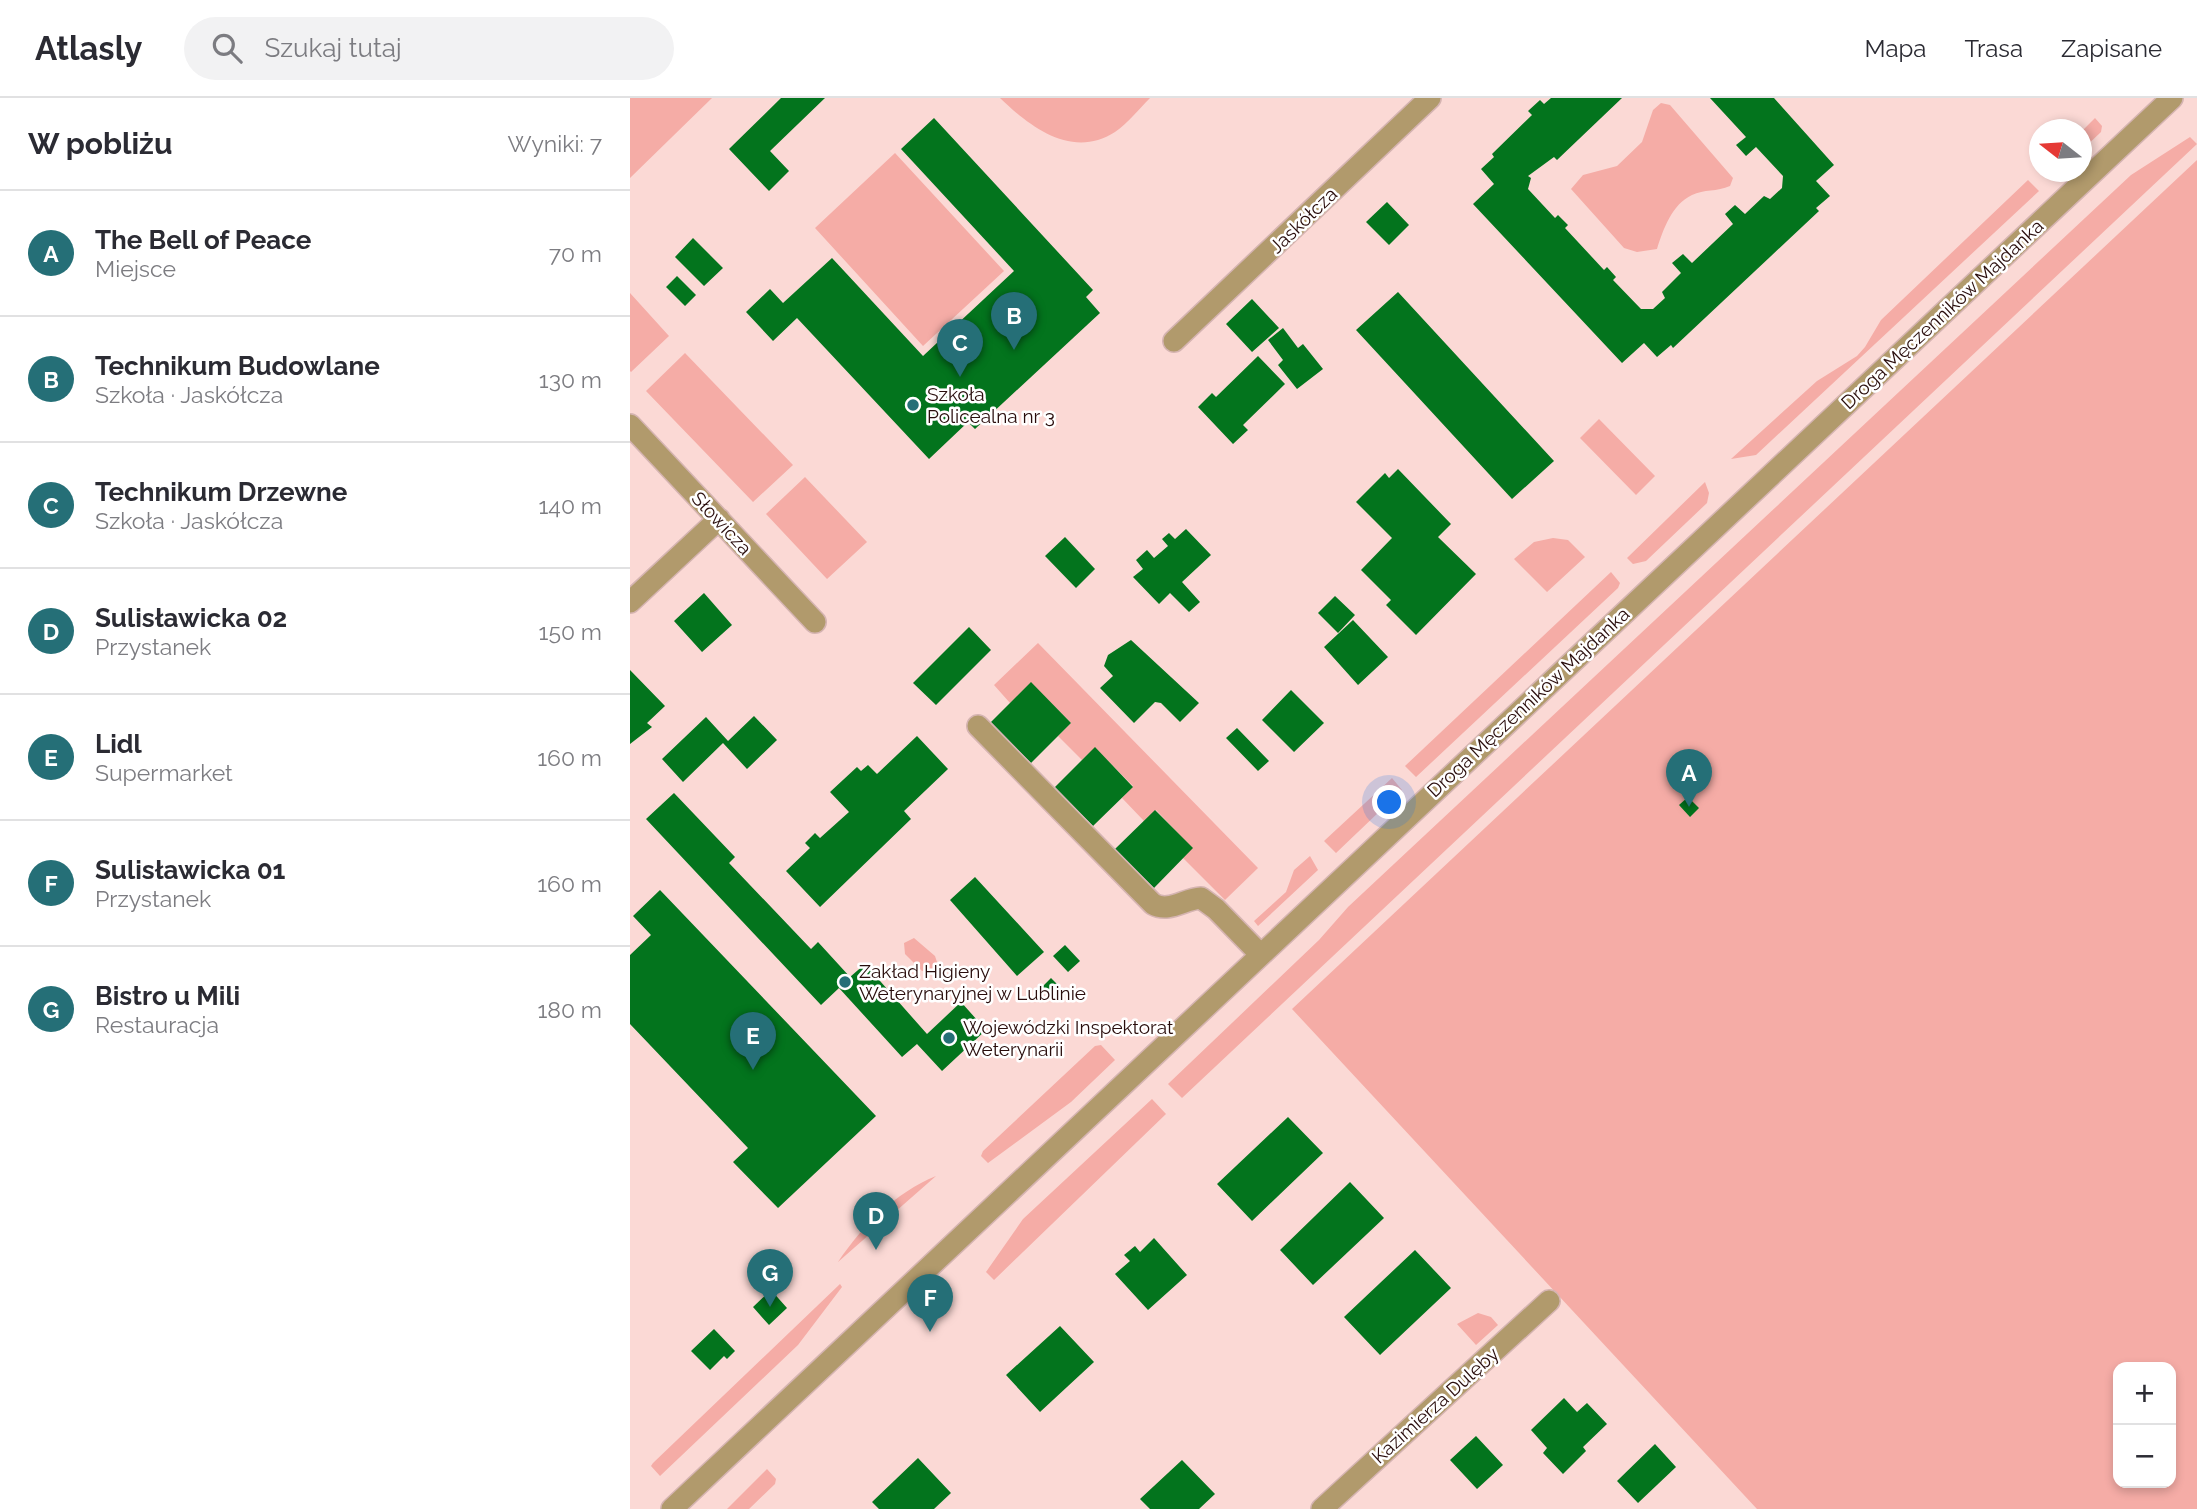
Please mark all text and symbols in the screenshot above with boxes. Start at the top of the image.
search box [184,17,674,80]
text: Atlasly [35,29,142,68]
icon: search [208,29,246,67]
text: Szukaj tutaj [264,33,402,63]
text: Mapa [1865,34,1926,63]
text: Trasa [1964,34,2023,63]
text: Zapisane [2061,34,2162,63]
north arrow [2029,119,2092,182]
text: W pobliżu [28,126,172,161]
text: Wyniki: 7 [508,130,602,157]
street label: Jaskółcza [1265,183,1341,257]
street label: Droga Męczenników Majdanka [1837,215,2047,413]
text: The Bell of Peace [95,225,311,255]
text: A [43,240,59,267]
text: 70 m [549,240,602,267]
text: Miejsce [95,255,176,282]
pin: B [991,292,1037,350]
pin: C [937,319,983,377]
text: Technikum Budowlane [95,351,380,381]
text: B [43,366,59,393]
text: 130 m [539,366,602,393]
text: Szkoła · Jaskółcza [95,381,283,408]
place label: Szkoła Policealna nr 3 [927,383,1055,427]
marker: Szkoła Policealna nr 3 [905,397,921,413]
text: Technikum Drzewne [95,477,347,507]
street label: Słowicza [687,487,757,559]
text: C [43,492,59,519]
text: 140 m [539,492,602,519]
text: Szkoła · Jaskółcza [95,507,283,534]
text: Sulisławicka 02 [95,603,287,633]
street label: Droga Męczenników Majdanka [1423,603,1633,801]
text: D [43,618,59,645]
text: 150 m [539,618,602,645]
text: Przystanek [95,633,211,660]
text: Lidl [95,729,142,759]
text: E [44,744,58,771]
text: 160 m [537,744,602,771]
pin: A [1666,749,1712,807]
text: Supermarket [95,759,233,786]
your location [1372,785,1406,819]
text: Sulisławicka 01 [95,855,285,885]
text: F [44,870,58,897]
text: 160 m [537,870,602,897]
text: Przystanek [95,885,211,912]
place label: Zakład Higieny Weterynaryjnej w Lublinie [859,960,1086,1004]
marker: Zakład Higieny Weterynaryjnej w Lublinie [837,974,853,990]
text: Bistro u Mili [95,981,240,1011]
text: G [43,996,59,1023]
text: 180 m [537,996,602,1023]
text: Restauracja [95,1011,219,1038]
pin: E [730,1012,776,1070]
place label: Wojewódzki Inspektorat Weterynarii [963,1016,1174,1060]
marker: Wojewódzki Inspektorat Weterynarii [941,1030,957,1046]
pin: D [853,1192,899,1250]
pin: G [747,1249,793,1307]
pin: F [907,1274,953,1332]
street label: Kazimierza Dulęby [1367,1342,1503,1468]
map controls [2113,1362,2176,1488]
button: + [2113,1362,2176,1425]
button: − [2113,1425,2176,1488]

